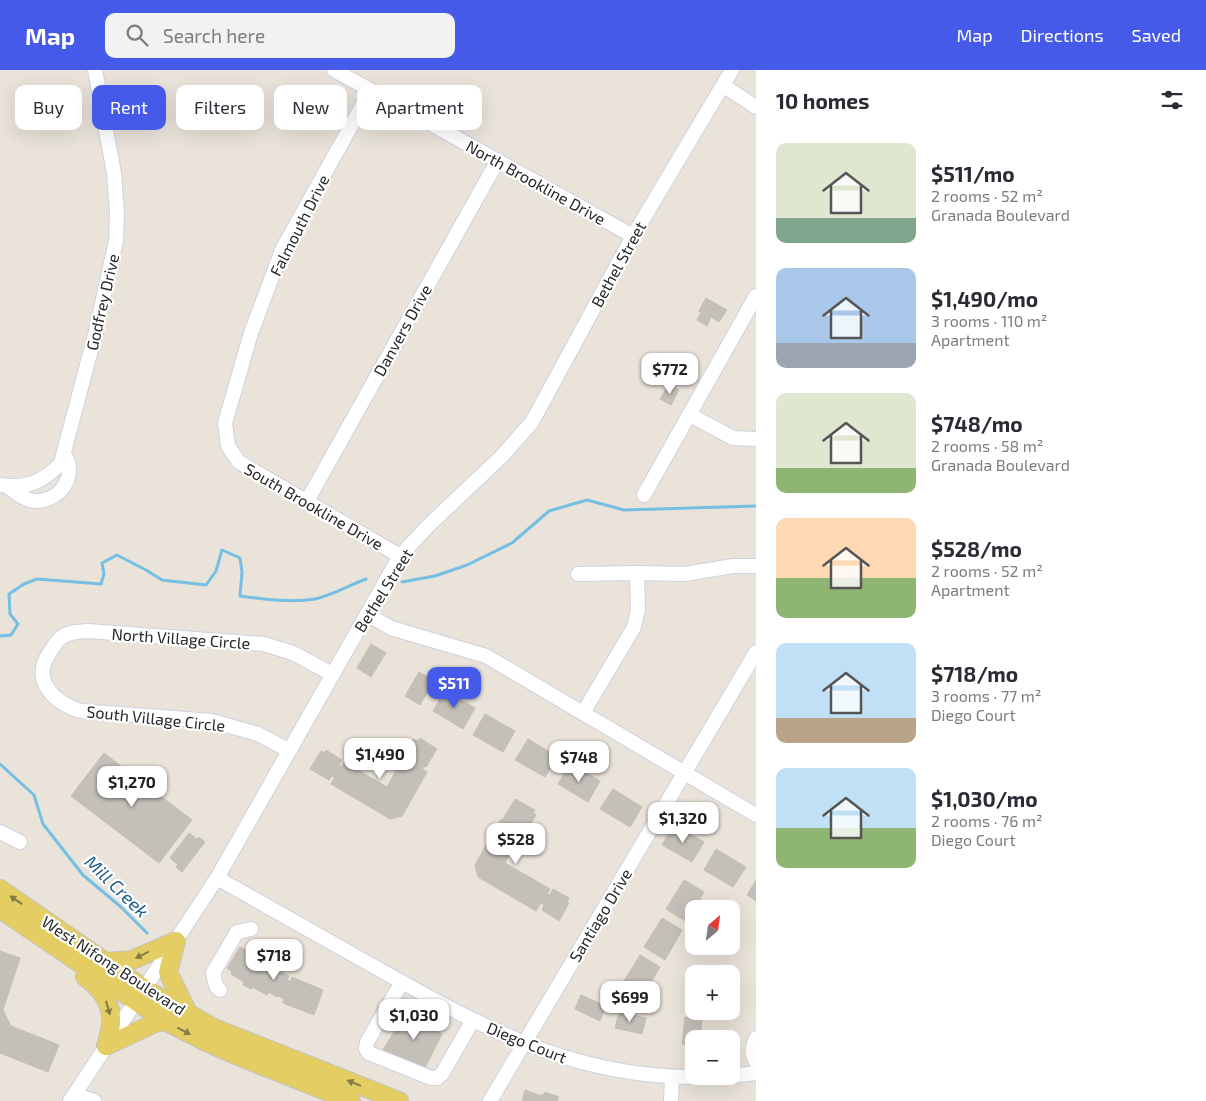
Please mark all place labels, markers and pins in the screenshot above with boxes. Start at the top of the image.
pin: $772 [640,352,700,395]
pin: $511 [424,666,484,709]
pin: $1,490 [339,738,421,780]
pin: $748 [549,740,609,783]
pin: $1,270 [91,766,173,808]
pin: $1,320 [642,802,724,844]
pin: $528 [486,822,546,865]
pin: $718 [244,938,304,981]
pin: $699 [600,980,660,1023]
pin: $1,030 [373,998,455,1041]

